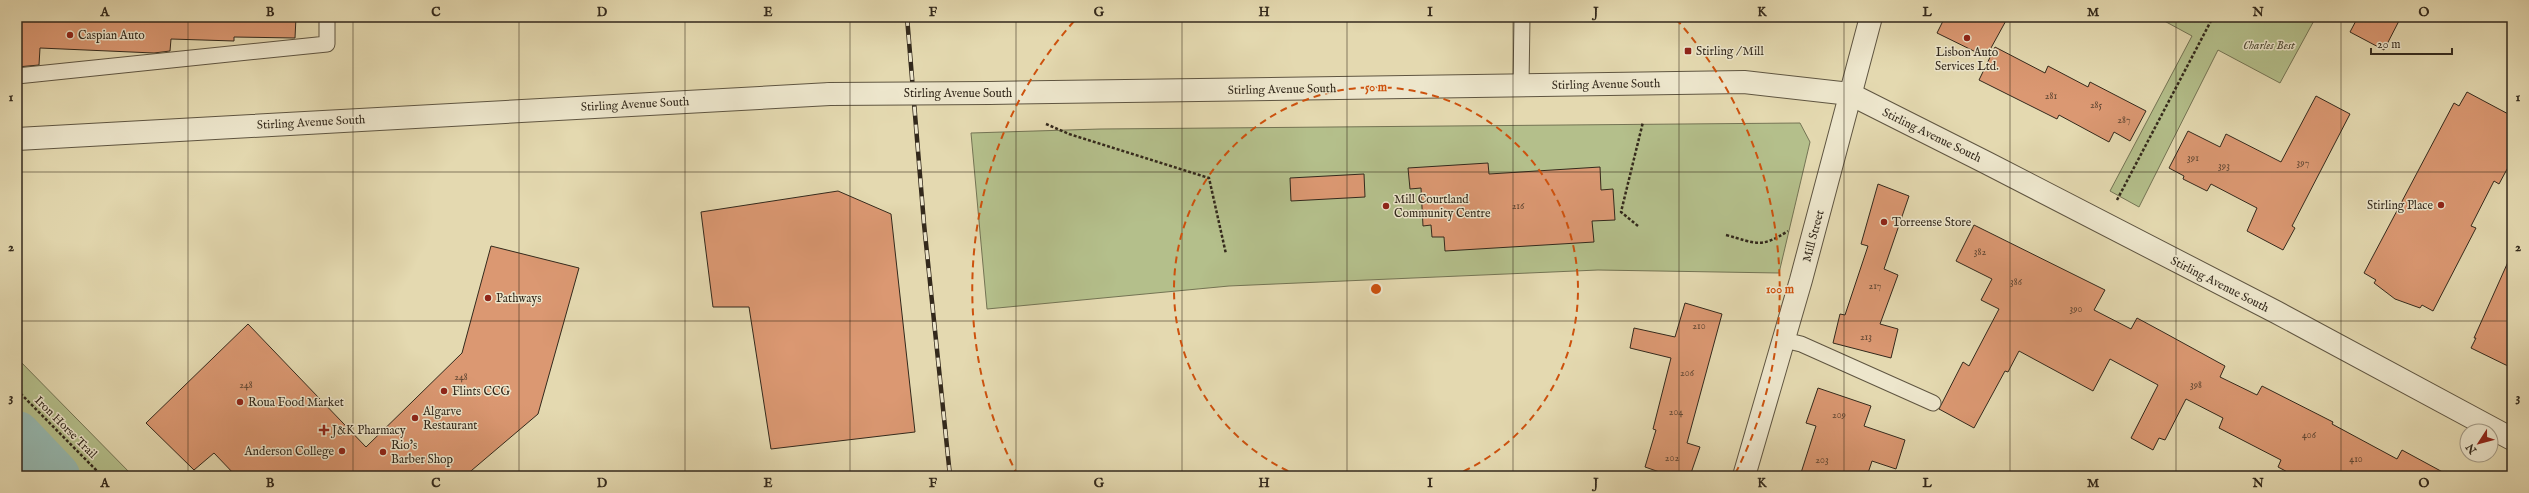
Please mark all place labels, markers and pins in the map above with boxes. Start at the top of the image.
place label: Caspian Auto [78,28,145,44]
marker: Caspian Auto [65,30,75,40]
marker: Lisbon Auto Services Ltd. [1962,33,1972,43]
place label: Stirling / Mill [1696,44,1764,59]
place label: Lisbon Auto Services Ltd. [1935,45,1999,74]
marker: Stirling / Mill [1683,46,1693,56]
place label: Mill Courtland Community Centre [1394,192,1491,221]
place label: Stirling Place [2367,198,2433,213]
marker: Stirling Place [2436,200,2446,210]
marker: Mill Courtland Community Centre [1381,201,1391,211]
place label: Torreense Store [1892,215,1972,230]
marker: Torreense Store [1879,217,1889,227]
centre of rings [1369,282,1383,296]
place label: Pathways [496,291,541,306]
marker: Pathways [483,293,493,303]
place label: Flints CCG [452,384,511,399]
marker: Flints CCG [439,386,449,396]
place label: Roua Food Market [248,395,344,410]
marker: Roua Food Market [235,397,245,407]
place label: Algarve Restaurant [422,404,477,433]
marker: Algarve Restaurant [410,413,420,423]
place label: J&K Pharmacy [330,423,406,439]
marker: J&K Pharmacy [319,425,329,435]
place label: Rio's Barber Shop [391,438,453,468]
place label: Anderson College [243,444,334,459]
marker: Anderson College [337,446,347,456]
marker: Rio's Barber Shop [378,447,388,457]

